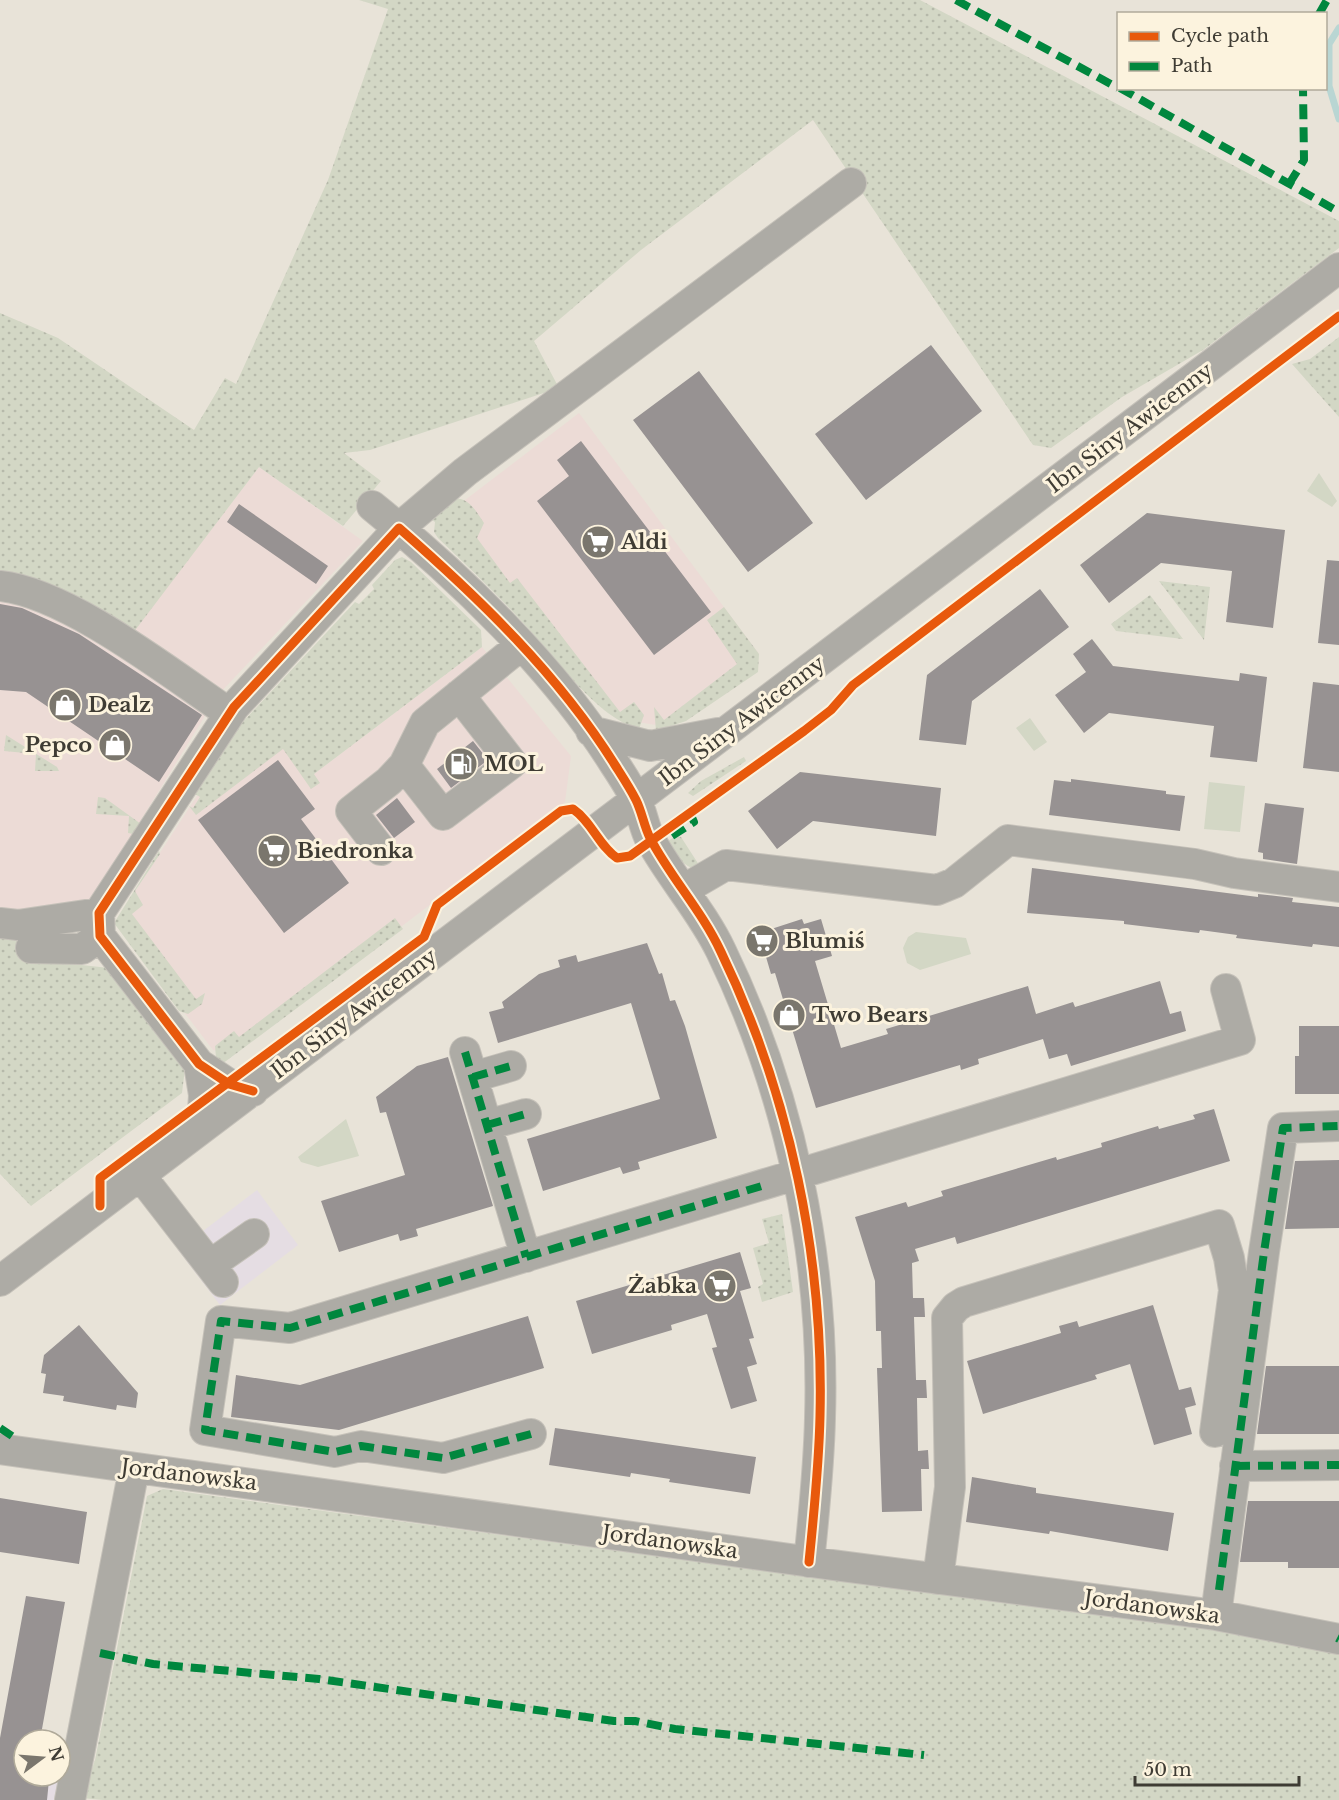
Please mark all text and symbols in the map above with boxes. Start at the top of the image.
legend [1117,12,1327,90]
text: Cycle path [1171,25,1269,47]
text: Path [1171,55,1212,77]
street label: Ibn Siny Awicenny [1042,357,1219,499]
supermarket icon: Aldi [580,524,616,560]
place label: Aldi [620,529,668,555]
street label: Ibn Siny Awicenny [654,650,831,792]
shop icon: Dealz [47,687,83,723]
place label: Dealz [88,692,151,718]
shop icon: Pepco [97,727,133,763]
place label: Pepco [25,732,92,758]
fuel station icon: MOL [443,746,479,782]
place label: MOL [484,751,543,777]
supermarket icon: Biedronka [256,833,292,869]
place label: Biedronka [297,838,414,864]
supermarket icon: Blumiś [744,923,780,959]
place label: Blumiś [785,928,865,954]
street label: Ibn Siny Awicenny [266,943,443,1085]
shop icon: Two Bears [771,997,807,1033]
place label: Two Bears [812,1002,928,1028]
supermarket icon: Żabka [702,1268,738,1304]
place label: Żabka [628,1273,697,1299]
street label: Jordanowska [117,1453,259,1496]
street label: Jordanowska [598,1519,740,1564]
street label: Jordanowska [1080,1584,1222,1629]
north arrow [12,1728,72,1788]
text: N [45,1744,68,1764]
scale bar [1135,1749,1298,1787]
text: 50 m [1144,1759,1192,1781]

